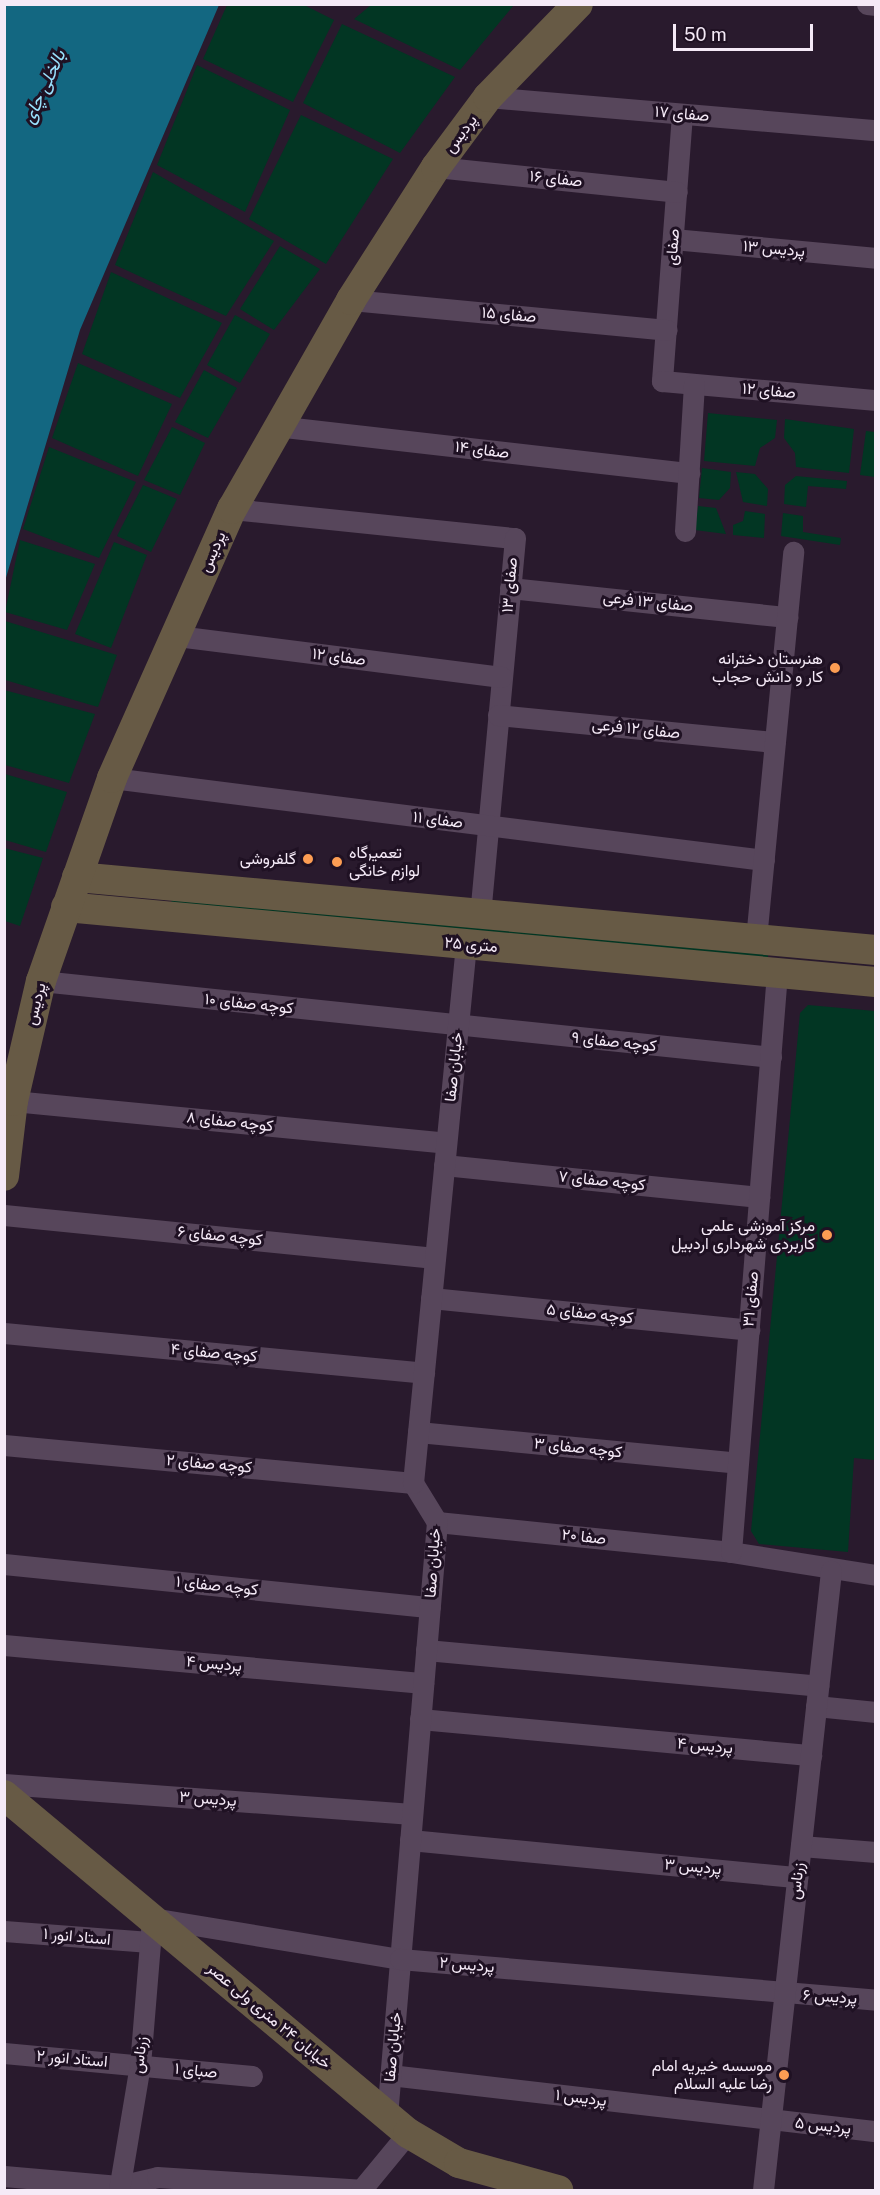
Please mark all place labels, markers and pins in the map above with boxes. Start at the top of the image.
place label: هنرستان دخترانه کار و دانش حجاب [712,649,823,687]
marker: هنرستان دخترانه کار و دانش حجاب [828,661,842,675]
place label: تعمیرگاه لوازم خانگی [349,843,420,881]
place label: گلفروشی [240,849,296,869]
marker: گلفروشی [301,852,315,866]
marker: تعمیرگاه لوازم خانگی [330,855,344,869]
place label: مرکز آموزشی علمی کاربردی شهرداری اردبیل [671,1216,815,1254]
marker: مرکز آموزشی علمی کاربردی شهرداری اردبیل [820,1228,834,1242]
place label: موسسه خیریه امام رضا علیه السلام [652,2056,772,2094]
marker: موسسه خیریه امام رضا علیه السلام [777,2068,791,2082]

